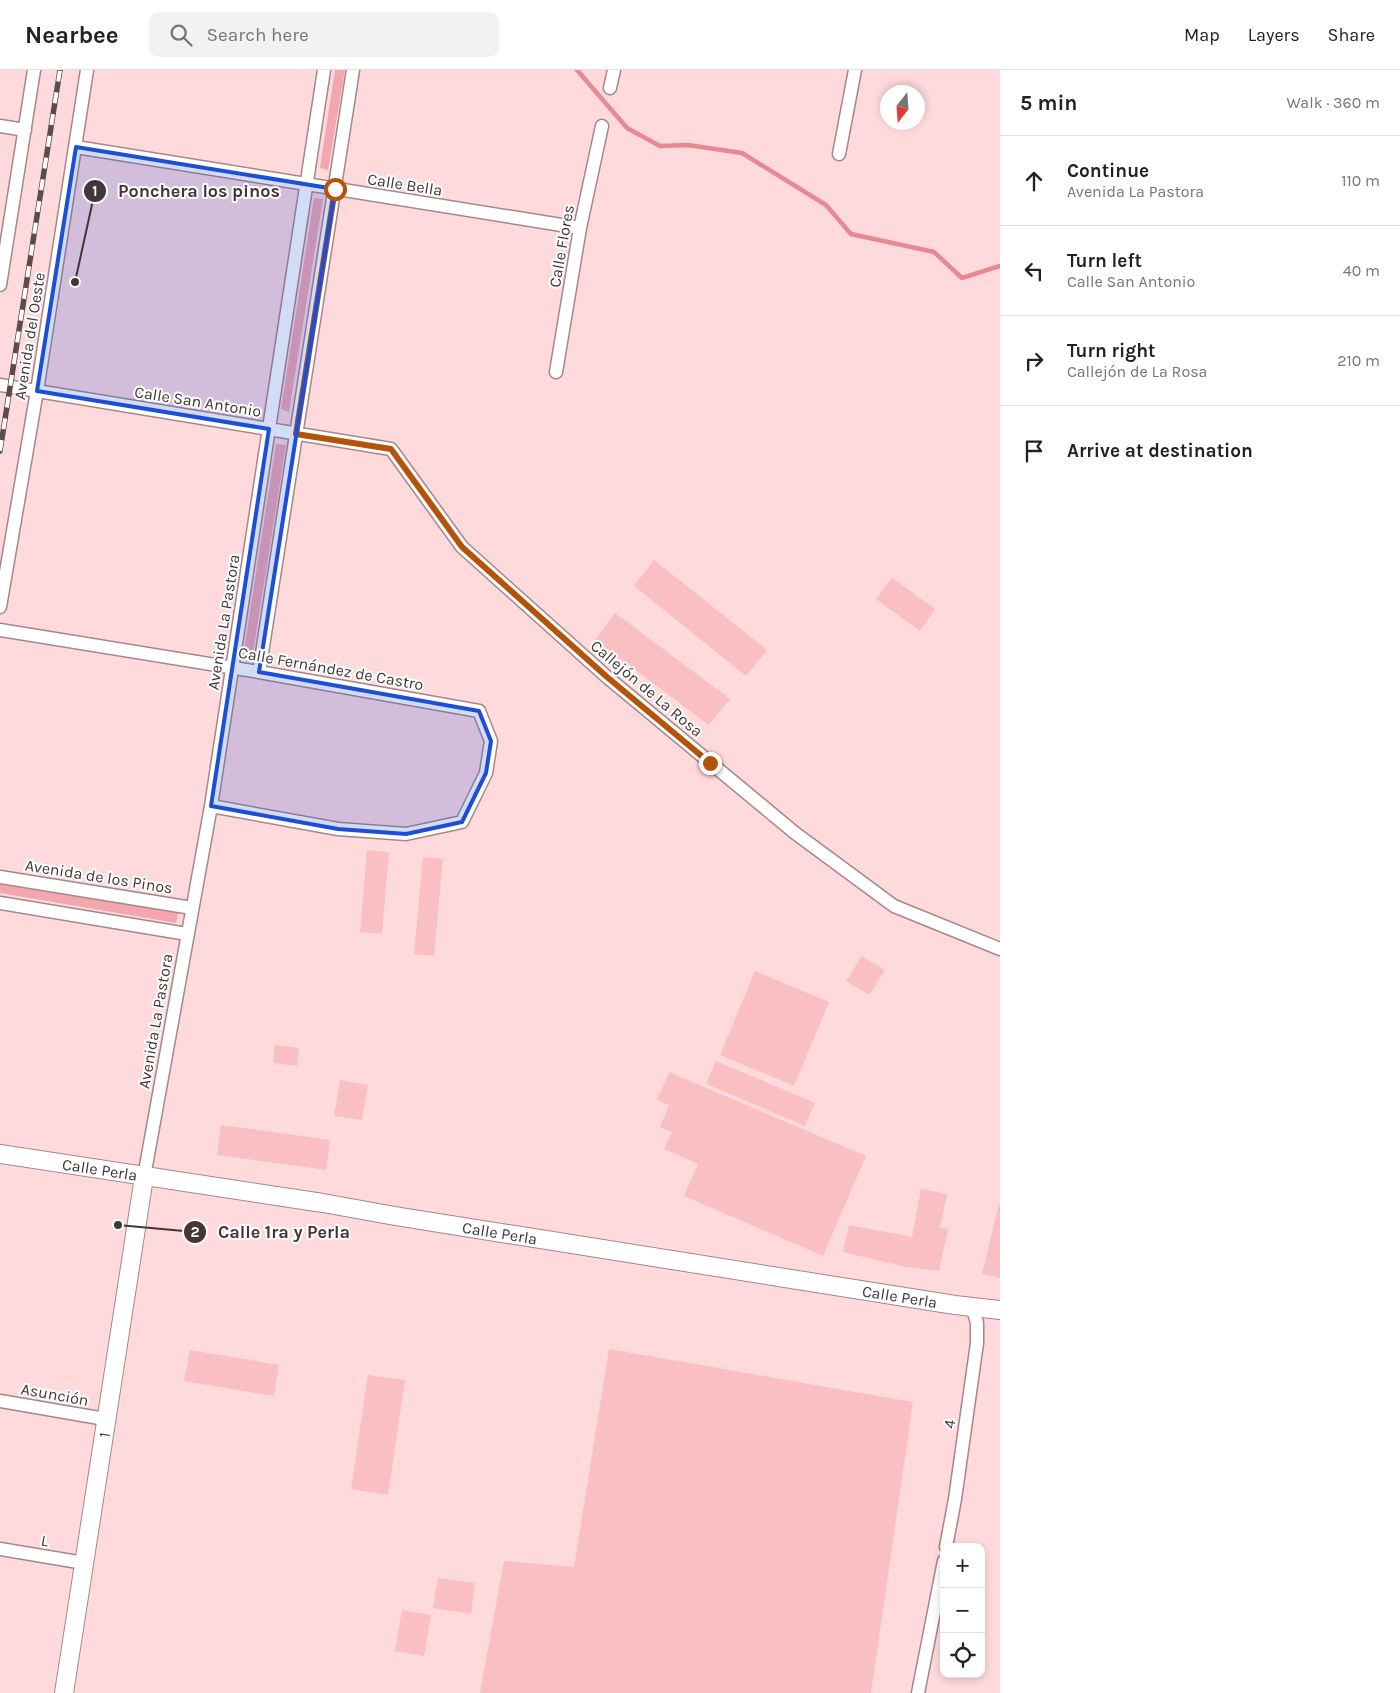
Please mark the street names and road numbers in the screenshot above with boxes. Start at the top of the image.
street label: Calle Bella [366,169,444,200]
street label: Calle Flores [545,203,578,289]
street label: Avenida del Oeste [10,271,49,401]
street label: Calle San Antonio [133,382,263,421]
street label: Avenida La Pastora [203,553,244,691]
street label: Callejón de La Rosa [587,636,707,741]
street label: Calle Fernández de Castro [237,643,425,694]
street label: Avenida de los Pinos [24,855,174,898]
street label: Avenida La Pastora [134,952,177,1090]
street label: Calle Perla [61,1155,139,1185]
street label: Calle Perla [461,1218,539,1248]
street label: Calle Perla [861,1281,939,1312]
street label: Asunción [20,1379,90,1410]
street label: 4 [939,1418,960,1430]
street label: 1 [95,1431,114,1439]
street label: L [40,1530,51,1551]

